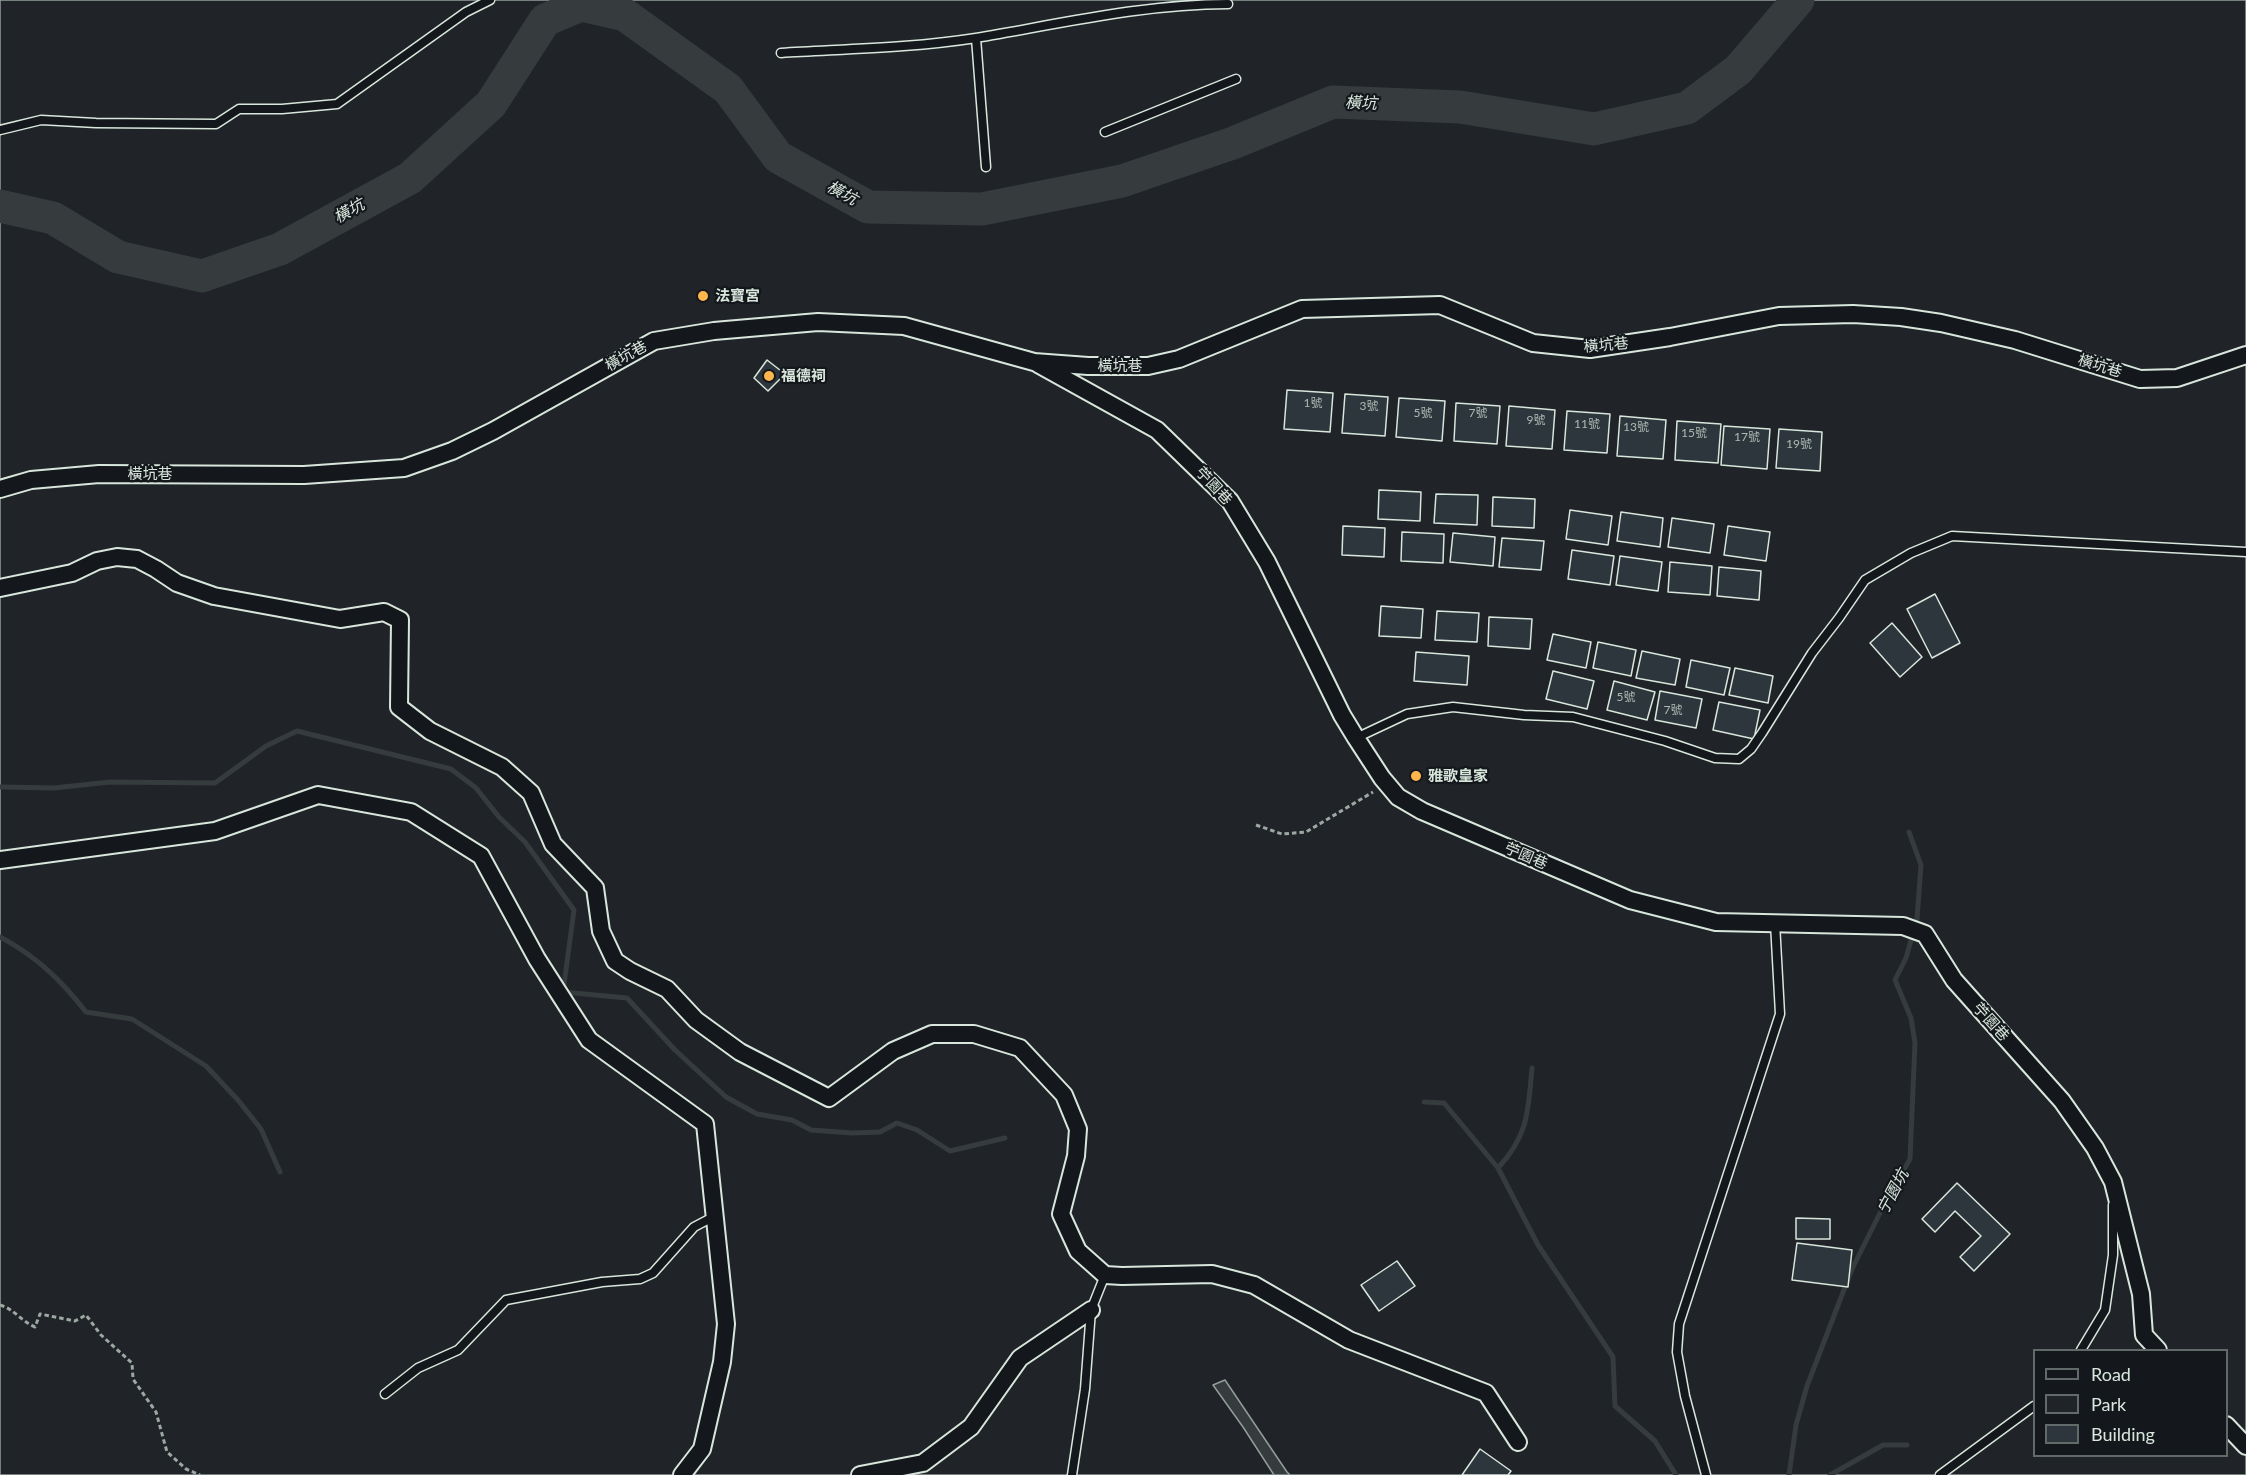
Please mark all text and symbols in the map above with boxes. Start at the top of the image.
water label: 橫坑 [1345,93,1377,113]
water label: 橫坑 [823,177,861,209]
water label: 橫坑 [330,195,368,227]
place label: 法寶宮 [715,287,760,305]
marker: 法寶宮 [696,289,710,303]
street label: 橫坑巷 [1583,334,1629,356]
street label: 橫坑巷 [602,337,650,375]
street label: 橫坑巷 [2076,351,2124,381]
street label: 橫坑巷 [1098,357,1142,375]
place label: 福德祠 [781,367,826,385]
marker: 福德祠 [762,369,776,383]
house number: 1號 [1304,396,1322,410]
house number: 3號 [1360,399,1378,413]
house number: 5號 [1414,406,1432,420]
house number: 7號 [1469,406,1487,420]
house number: 9號 [1527,413,1545,427]
house number: 11號 [1574,417,1600,431]
house number: 13號 [1623,420,1649,434]
house number: 15號 [1681,426,1707,440]
house number: 17號 [1734,430,1760,444]
house number: 19號 [1786,437,1812,451]
street label: 苧園巷 [1192,463,1236,509]
street label: 橫坑巷 [128,465,172,483]
house number: 5號 [1617,690,1635,704]
house number: 7號 [1664,703,1682,717]
place label: 雅歌皇家 [1428,767,1488,785]
marker: 雅歌皇家 [1409,769,1423,783]
street label: 苧園巷 [1502,839,1550,873]
street label: 苧園巷 [1969,999,2013,1045]
water label: 宁園坑 [1873,1166,1913,1218]
legend [2033,1349,2228,1457]
text: Road [2091,1363,2131,1385]
text: Park [2091,1393,2126,1415]
text: Building [2091,1423,2155,1445]

